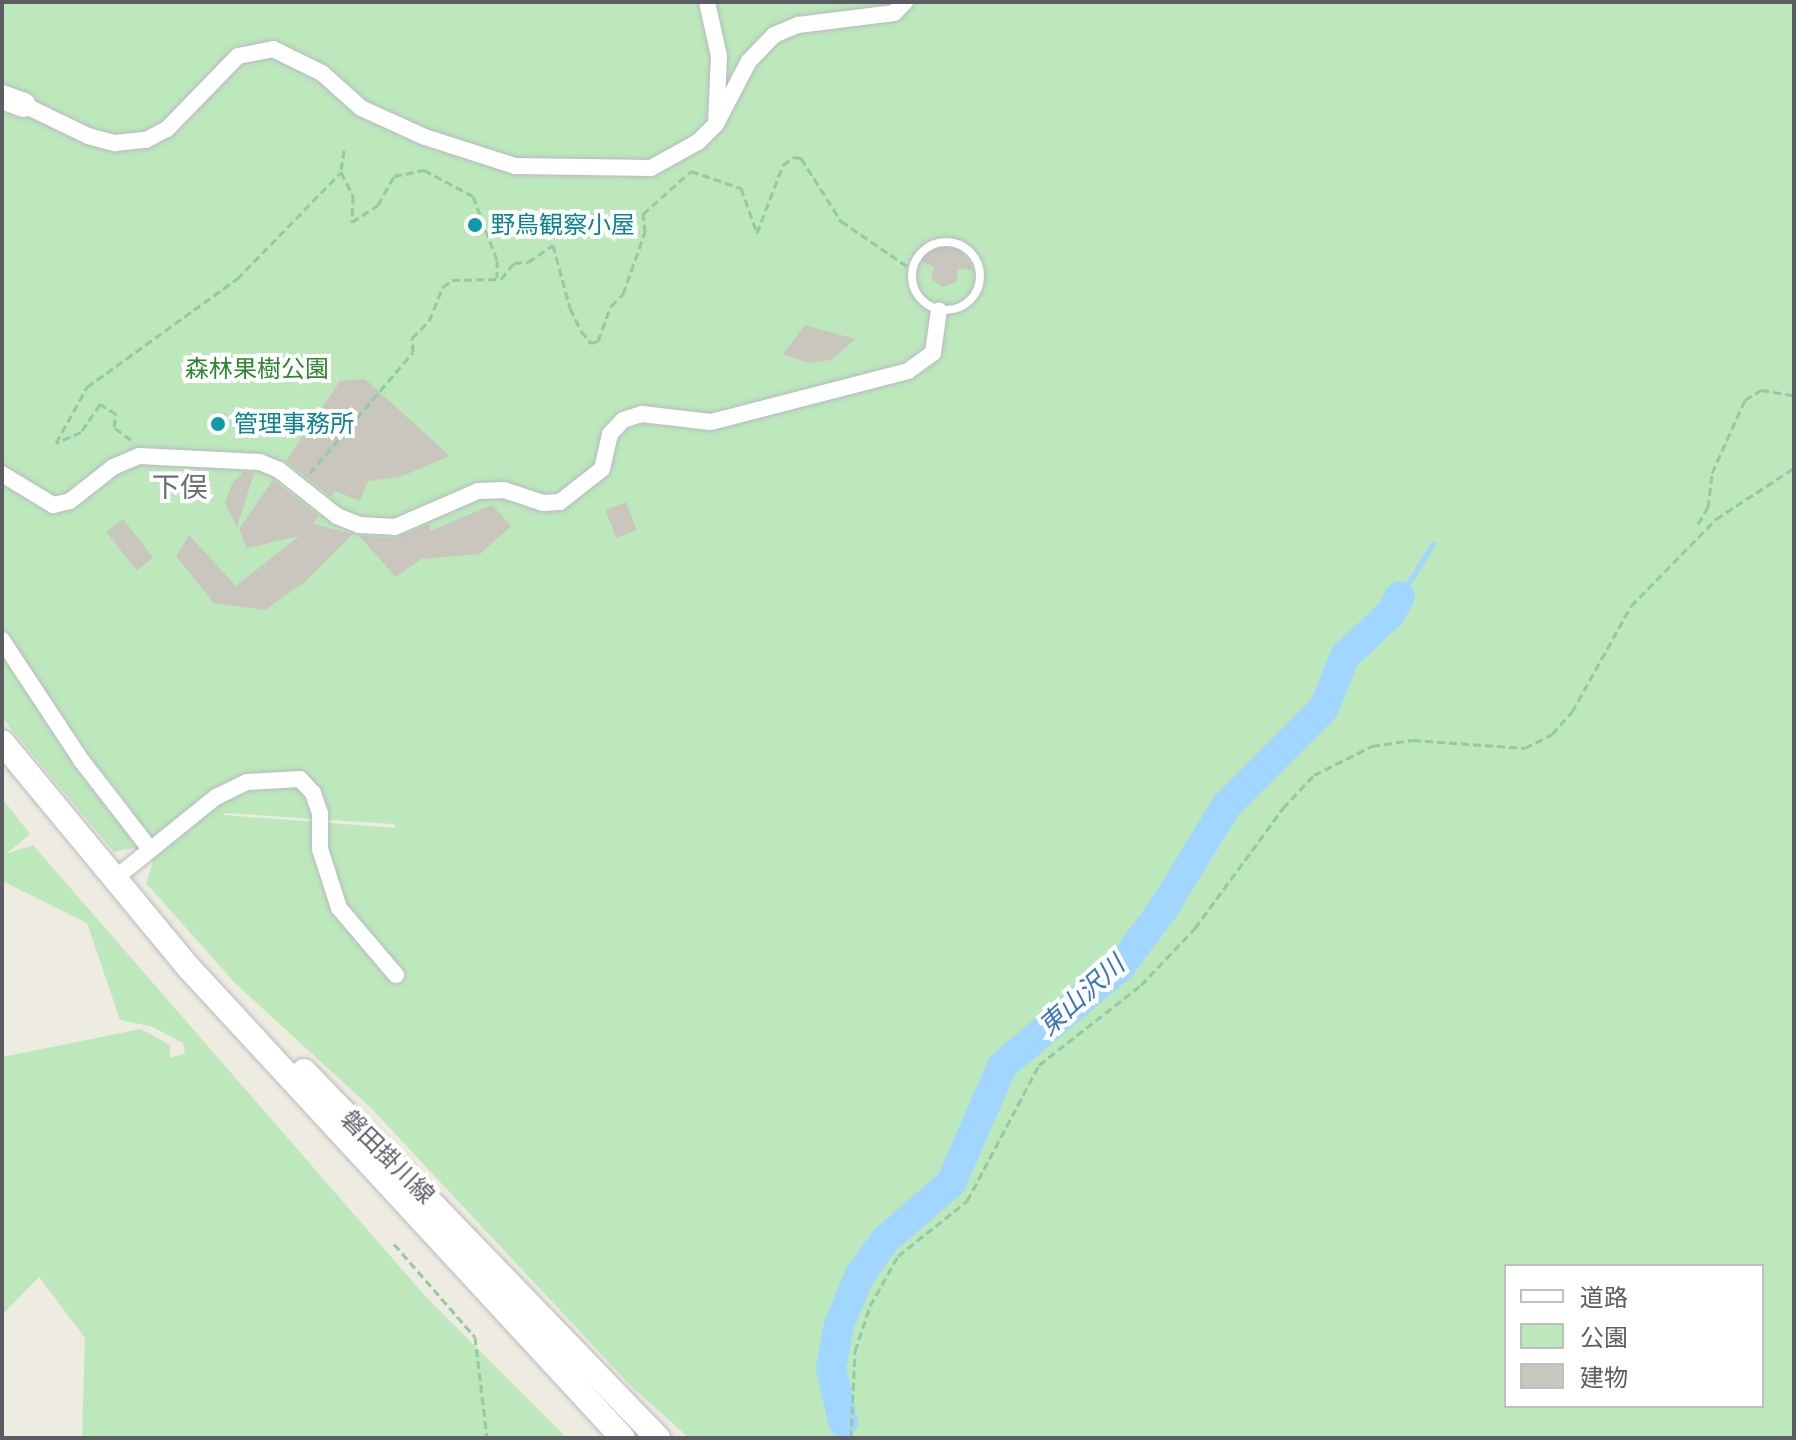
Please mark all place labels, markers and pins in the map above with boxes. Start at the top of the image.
place label: 野鳥観察小屋 [491,211,635,239]
marker: 野鳥観察小屋 [466,216,484,234]
place label: 管理事務所 [234,410,354,438]
marker: 管理事務所 [209,415,227,433]

